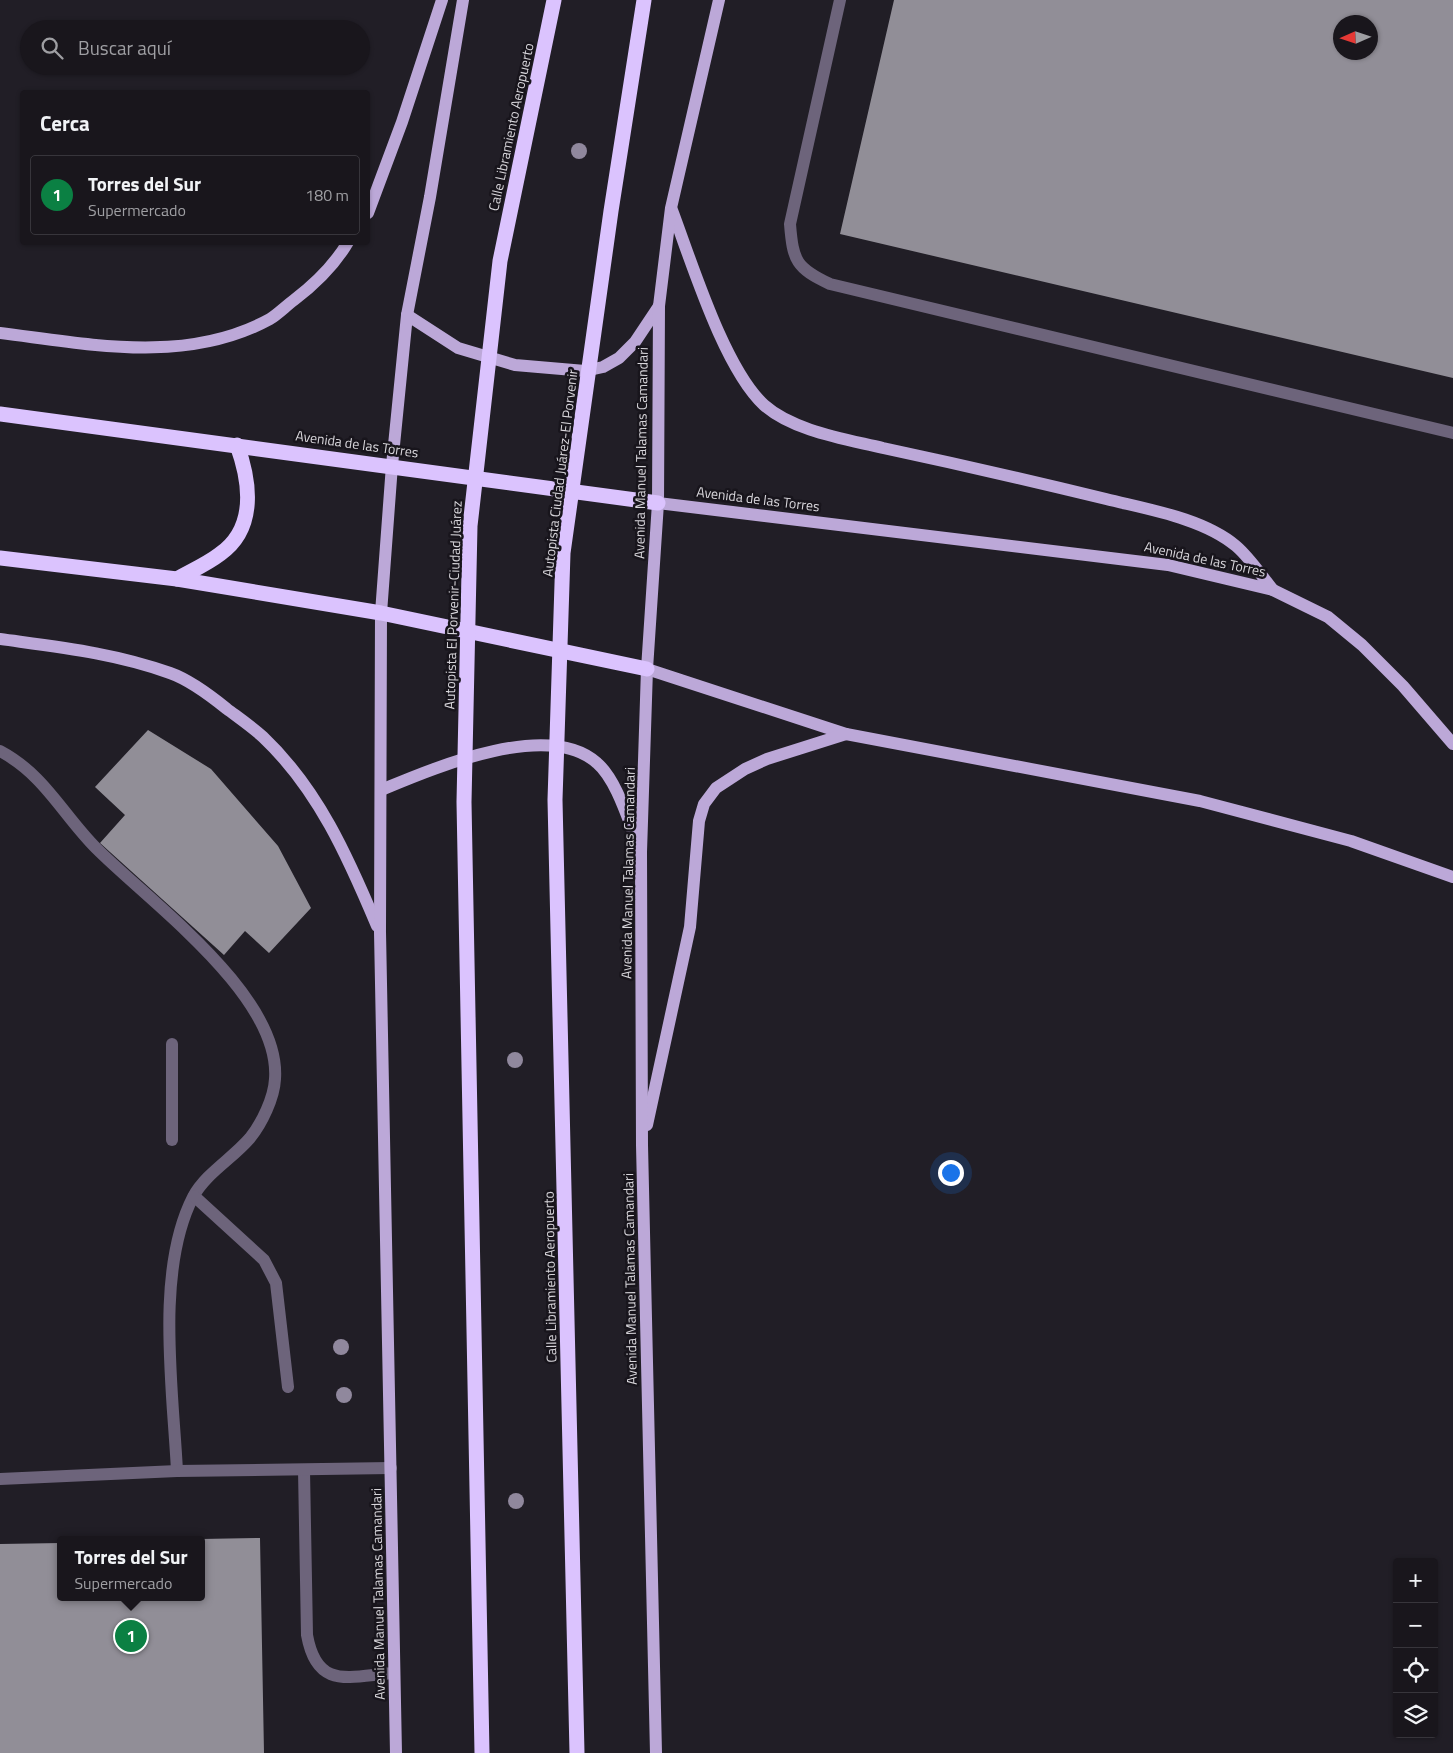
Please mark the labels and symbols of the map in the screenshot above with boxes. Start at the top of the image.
north arrow [1333,15,1378,60]
street label: Calle Libramiento Aeropuerto [482,41,539,213]
street label: Avenida Manuel Talamas Camandari [628,347,653,559]
street label: Autopista Ciudad Juárez-El Porvenir [536,368,583,578]
street label: Avenida de las Torres [294,424,420,463]
street label: Avenida de las Torres [695,481,821,516]
street label: Autopista El Porvenir-Ciudad Juárez [438,500,467,710]
street label: Avenida de las Torres [1142,535,1268,582]
street label: Avenida Manuel Talamas Camandari [615,767,640,979]
your location [938,1160,964,1186]
street label: Avenida Manuel Talamas Camandari [617,1173,642,1385]
street label: Calle Libramiento Aeropuerto [538,1191,561,1363]
street label: Avenida Manuel Talamas Camandari [365,1488,390,1700]
pin: 1 [115,1617,147,1655]

